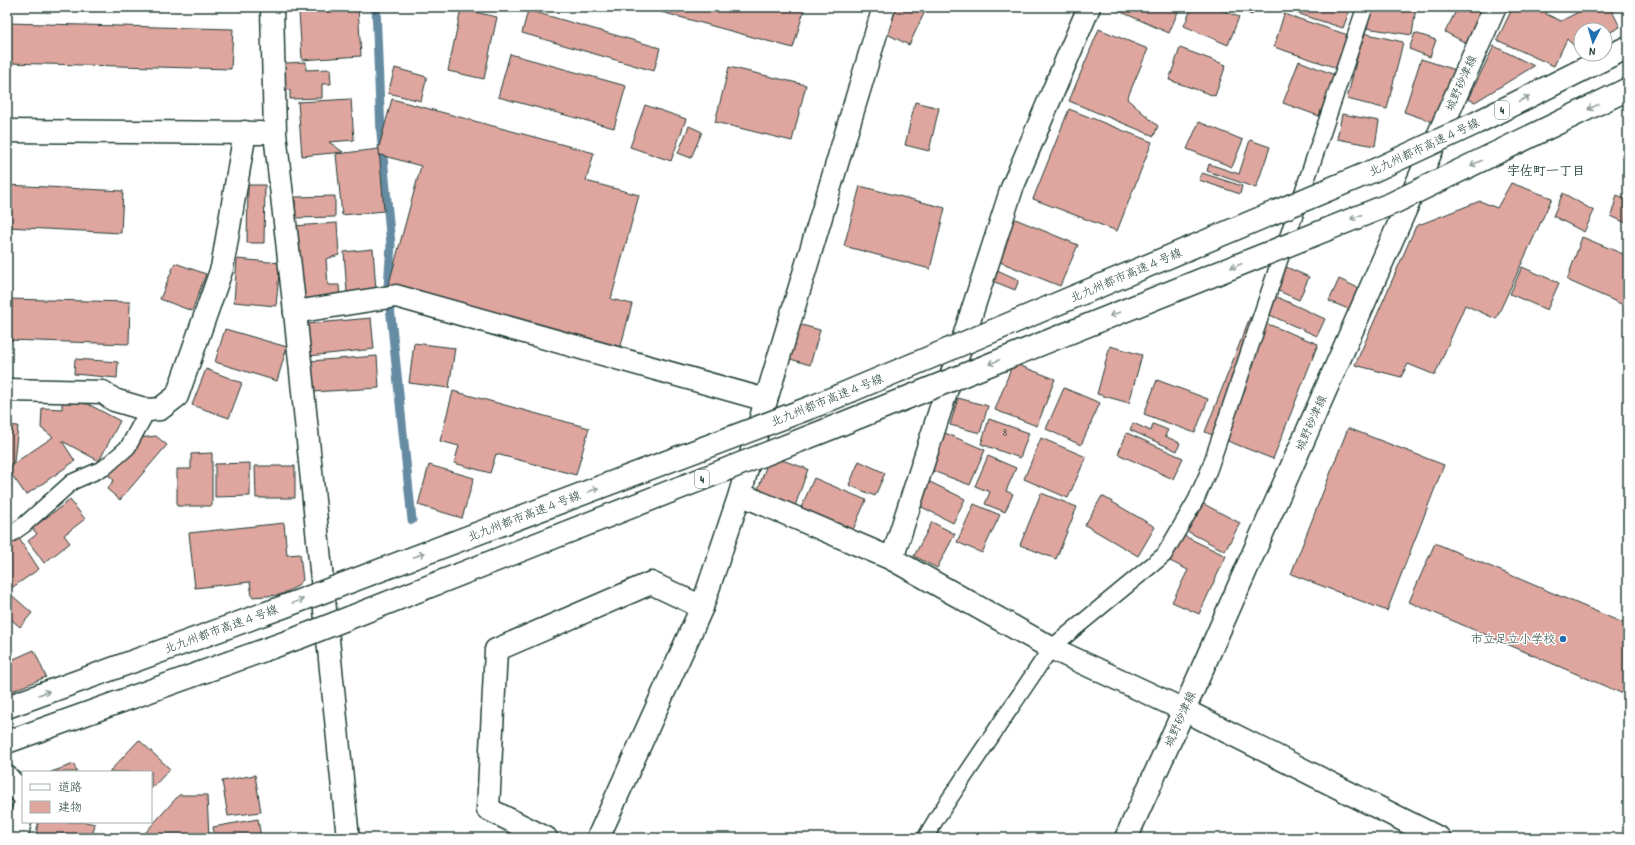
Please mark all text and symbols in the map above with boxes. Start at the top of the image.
north arrow [1573,22,1613,62]
text: N [1588,45,1596,59]
street label: 城野砂津線 [1441,52,1481,114]
one-way arrow [1518,95,1530,102]
road number: 4 [1495,101,1509,119]
one-way arrow [1587,104,1599,111]
street label: 北九州都市高速４号線 [1366,113,1482,180]
one-way arrow [1470,160,1482,167]
district label: 宇佐町一丁目 [1507,161,1585,179]
one-way arrow [1351,214,1363,222]
street label: 北九州都市高速４号線 [1067,243,1184,306]
one-way arrow [1230,262,1242,270]
one-way arrow [1110,311,1122,318]
one-way arrow [989,359,1001,367]
street label: 北九州都市高速４号線 [768,369,886,430]
street label: 城野砂津線 [1291,392,1331,454]
house number: 8 [1003,426,1007,439]
road number: 4 [695,470,709,488]
one-way arrow [587,485,599,493]
street label: 北九州都市高速４号線 [465,486,583,545]
one-way arrow [413,551,425,559]
one-way arrow [291,597,303,605]
street label: 北九州都市高速４号線 [162,600,280,657]
place label: 市立足立小学校 [1471,630,1555,647]
marker: 市立足立小学校 [1558,634,1568,644]
street label: 城野砂津線 [1160,688,1200,750]
one-way arrow [37,689,49,697]
legend [22,771,152,823]
text: 道路 [58,778,82,795]
text: 建物 [58,798,82,815]

